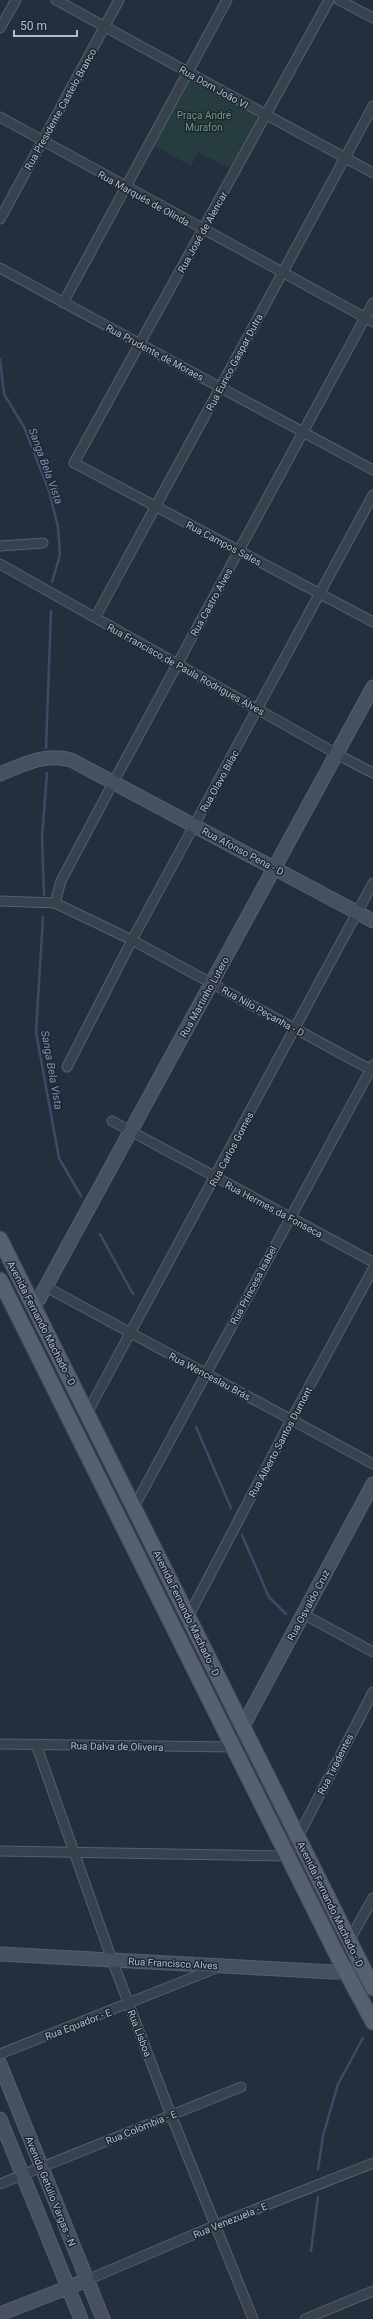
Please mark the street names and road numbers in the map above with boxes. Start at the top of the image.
street label: Rua Presidente Castelo Branco [22,46,99,172]
street label: Rua Dom João VI [177,64,250,111]
street label: Rua Marquês de Olinda [96,169,191,228]
street label: Rua José de Alencar [176,189,230,275]
street label: Rua Eurico Gaspar Dutra [204,312,265,413]
street label: Rua Prudente de Moraes [104,322,206,383]
street label: Rua Campos Sales [184,519,263,568]
street label: Rua Castro Alves [188,566,235,638]
street label: Rua Francisco de Paula Rodrigues Alves [105,621,266,717]
street label: Rua Olavo Bilac [198,748,241,814]
street label: Rua Afonso Pena - D [200,825,286,878]
street label: Rua Martinho Lutero [178,955,231,1040]
street label: Rua Nilo Peçanha - D [220,984,306,1039]
street label: Rua Carlos Gomes [207,1110,256,1188]
street label: Rua Hermes da Fonseca [223,1179,324,1240]
street label: Rua Princesa Isabel [228,1244,279,1326]
street label: Avenida Fernando Machado - D [5,1259,78,1387]
street label: Rua Wenceslau Brás [167,1350,252,1403]
street label: Rua Alberto Santos Dumont [247,1385,314,1499]
street label: Avenida Fernando Machado - D [151,1549,222,1678]
street label: Rua Osvaldo Cruz [285,1568,332,1642]
street label: Rua Tiradentes [315,1732,355,1796]
street label: Rua Dalva de Oliveira [70,1740,164,1753]
street label: Avenida Fernando Machado - D [295,1840,366,1969]
street label: Rua Francisco Alves [128,1956,218,1971]
street label: Rua Equador - E [44,2007,113,2042]
street label: Rua Lisboa [126,2008,154,2058]
street label: Rua Colômbia - E [104,2108,179,2147]
street label: Avenida Getúlio Vargas - N [23,2135,78,2248]
street label: Rua Venezuela - E [192,2200,269,2240]

